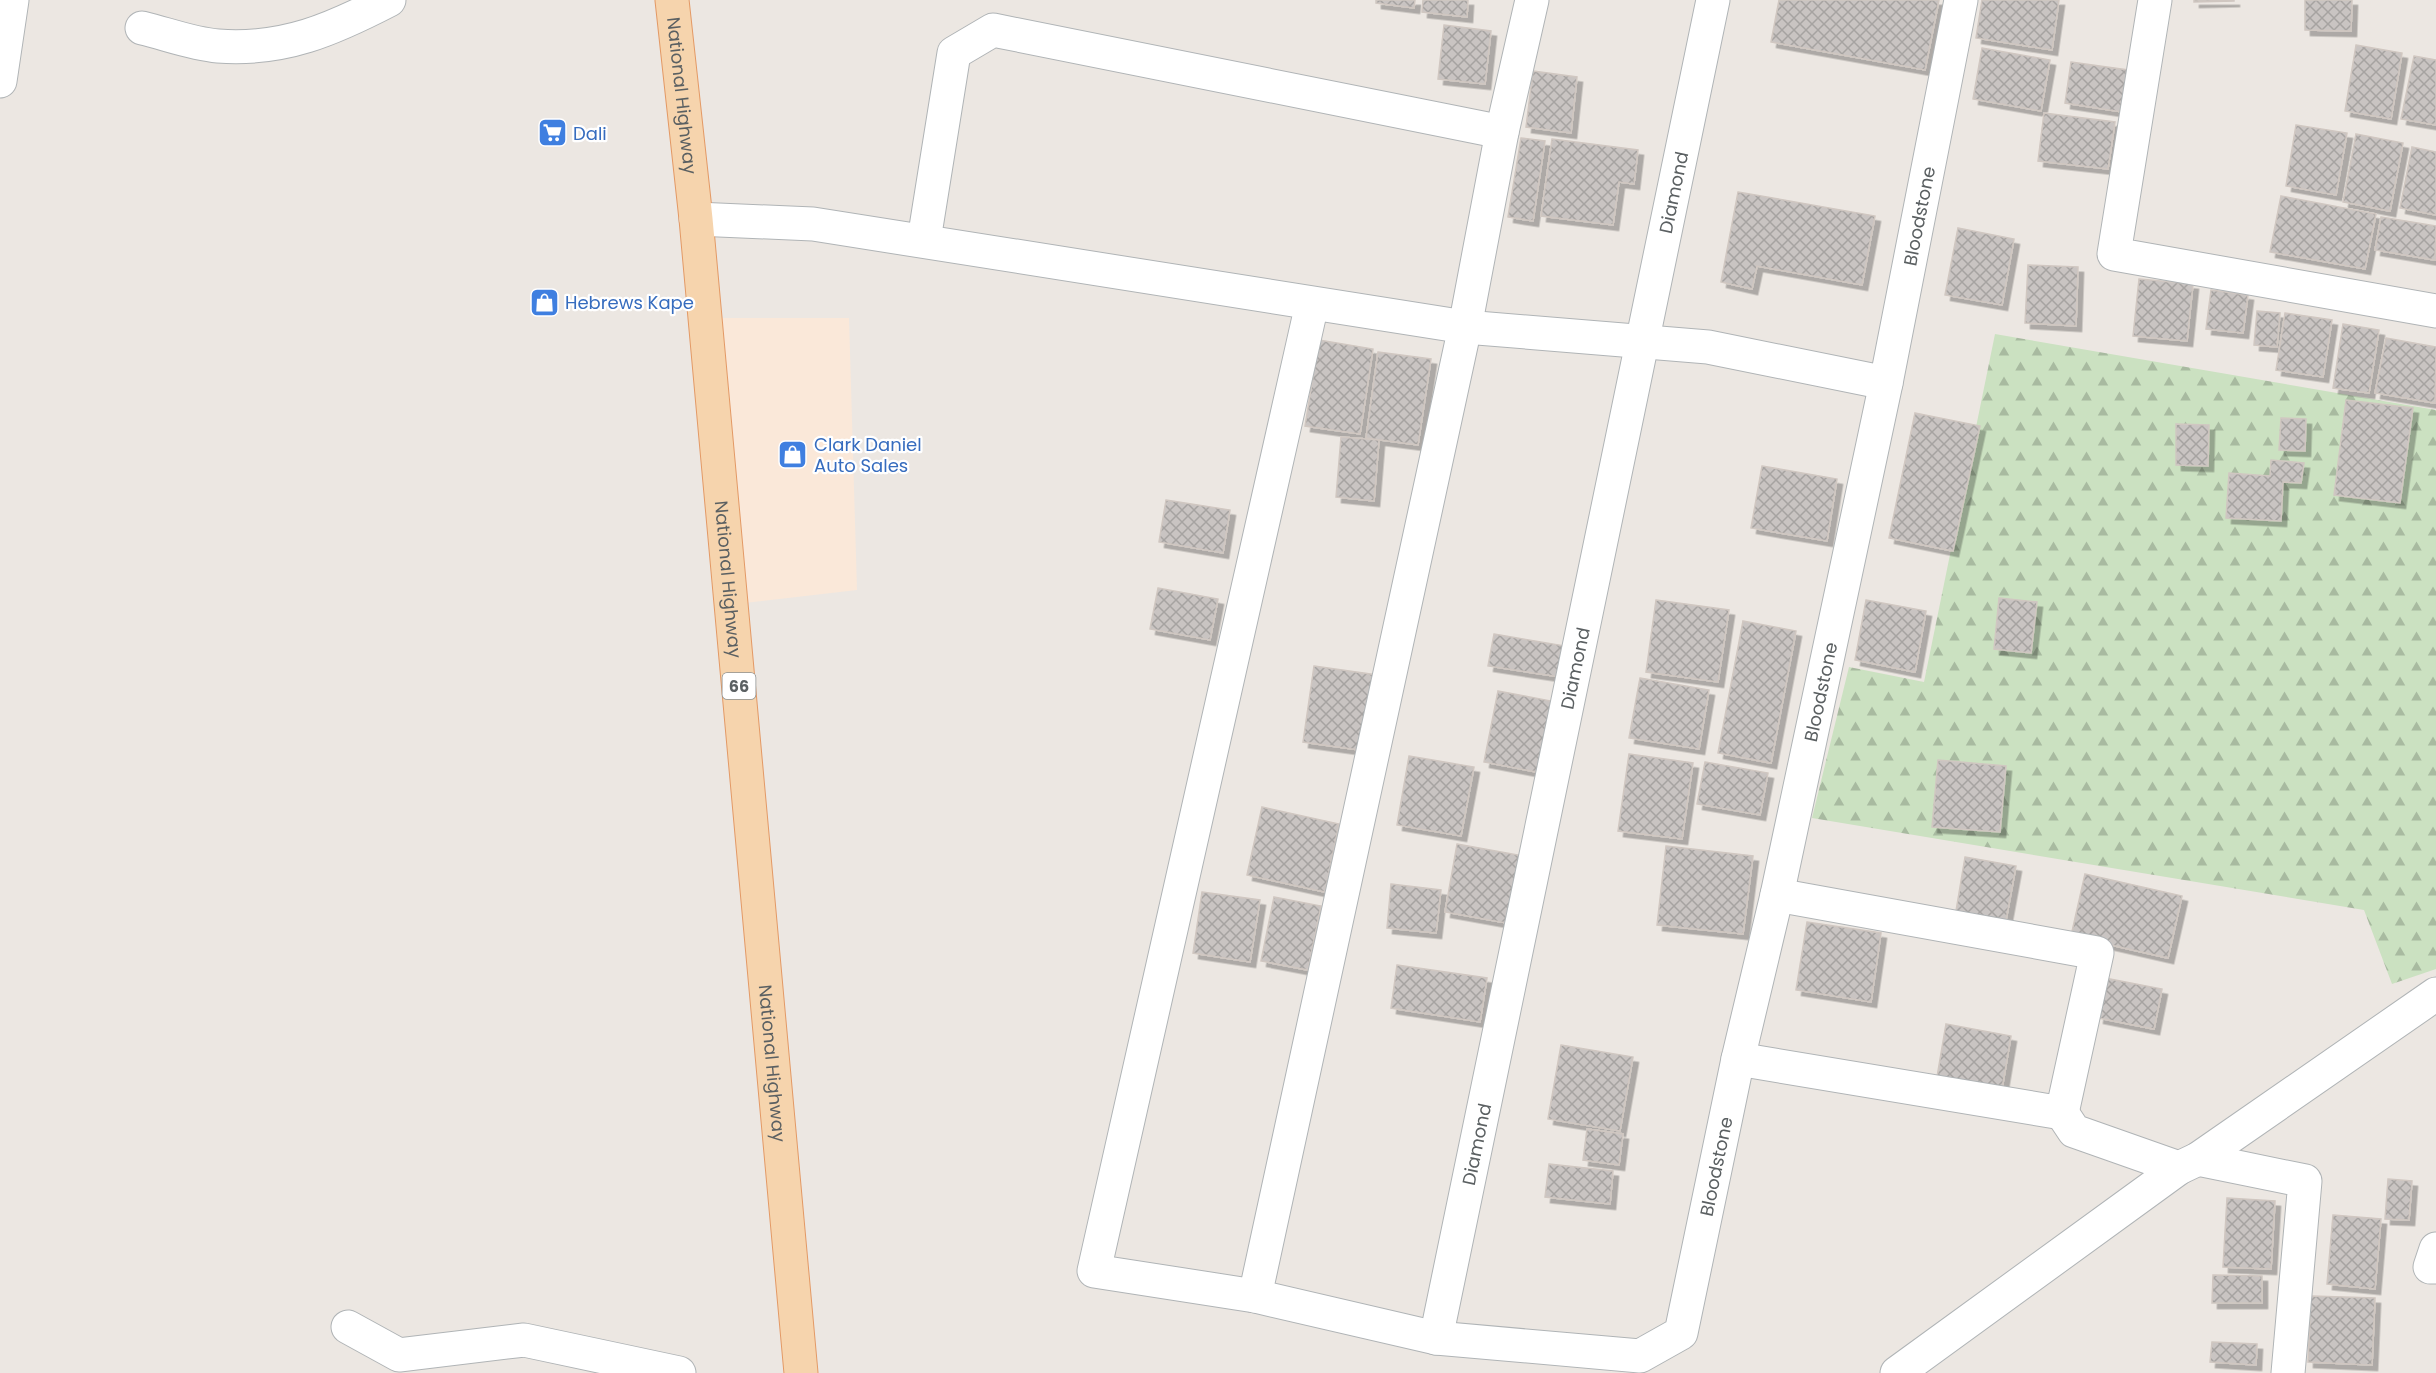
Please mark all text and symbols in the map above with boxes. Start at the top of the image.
street label: National Highway [661,16,703,175]
supermarket icon: Dali [536,117,568,149]
place label: Dali [573,121,607,146]
street label: Diamond [1653,149,1694,236]
street label: Bloodstone [1897,164,1941,268]
shop icon: Hebrews Kape [528,286,560,318]
place label: Hebrews Kape [565,290,694,315]
place label: Clark Daniel Auto Sales [814,432,922,478]
shop icon: Clark Daniel Auto Sales [777,438,809,470]
street label: National Highway [709,499,748,659]
street label: Diamond [1554,625,1595,711]
street label: Bloodstone [1798,640,1843,744]
road number: 66 [722,673,756,699]
street label: National Highway [753,983,792,1143]
street label: Diamond [1455,1101,1497,1187]
street label: Bloodstone [1693,1114,1738,1218]

